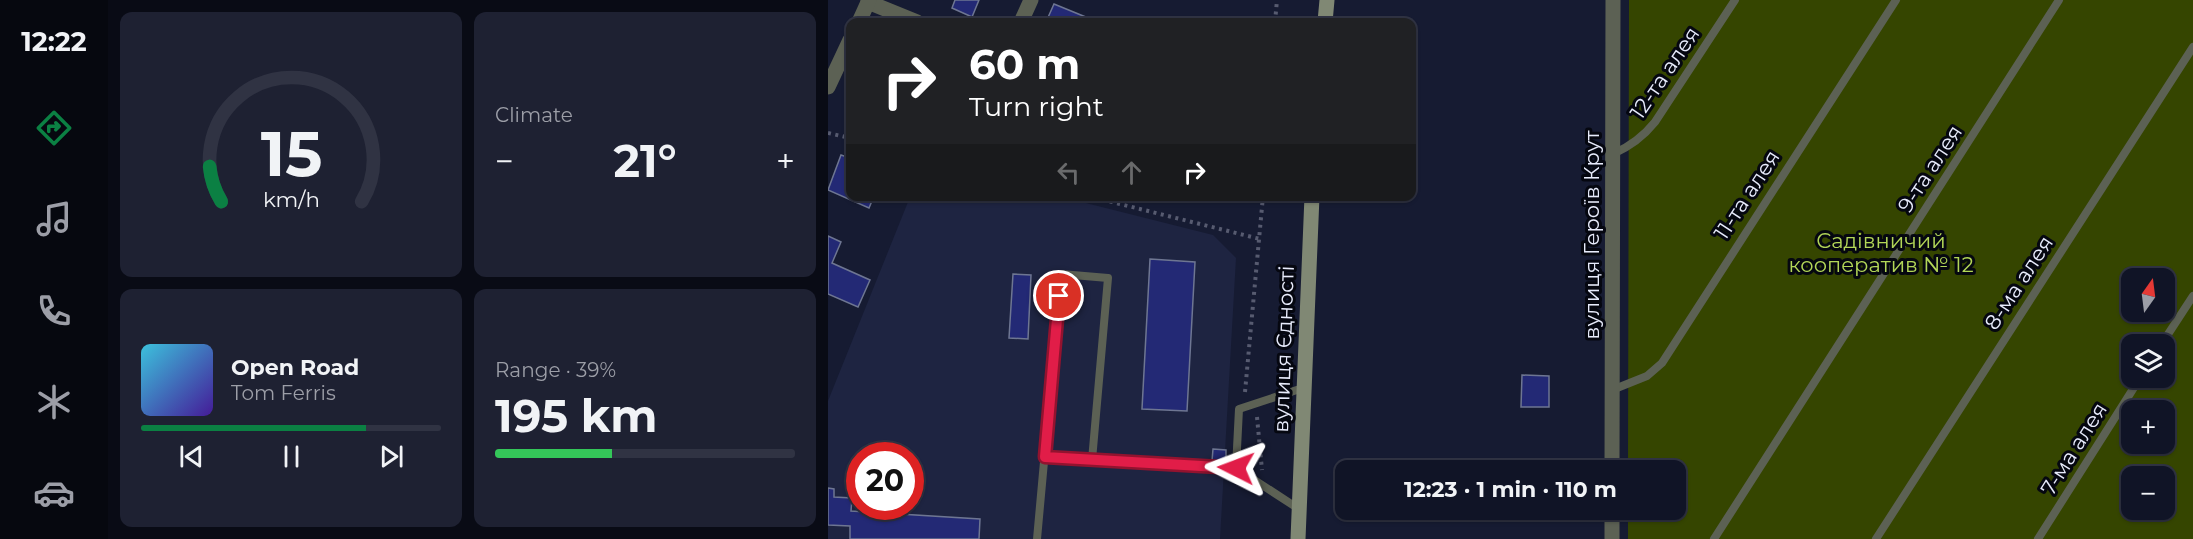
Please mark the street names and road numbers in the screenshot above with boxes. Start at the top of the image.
street label: 12-та алея [1625,22,1704,123]
street label: 9-та алея [1892,120,1967,217]
street label: вулиця Героїв Крут [1579,131,1604,339]
street label: 11-та алея [1709,145,1785,244]
street label: 8-ма алея [1979,231,2058,334]
street label: вулиця Єдності [1268,265,1299,433]
street label: 7-ма алея [2035,398,2112,500]

